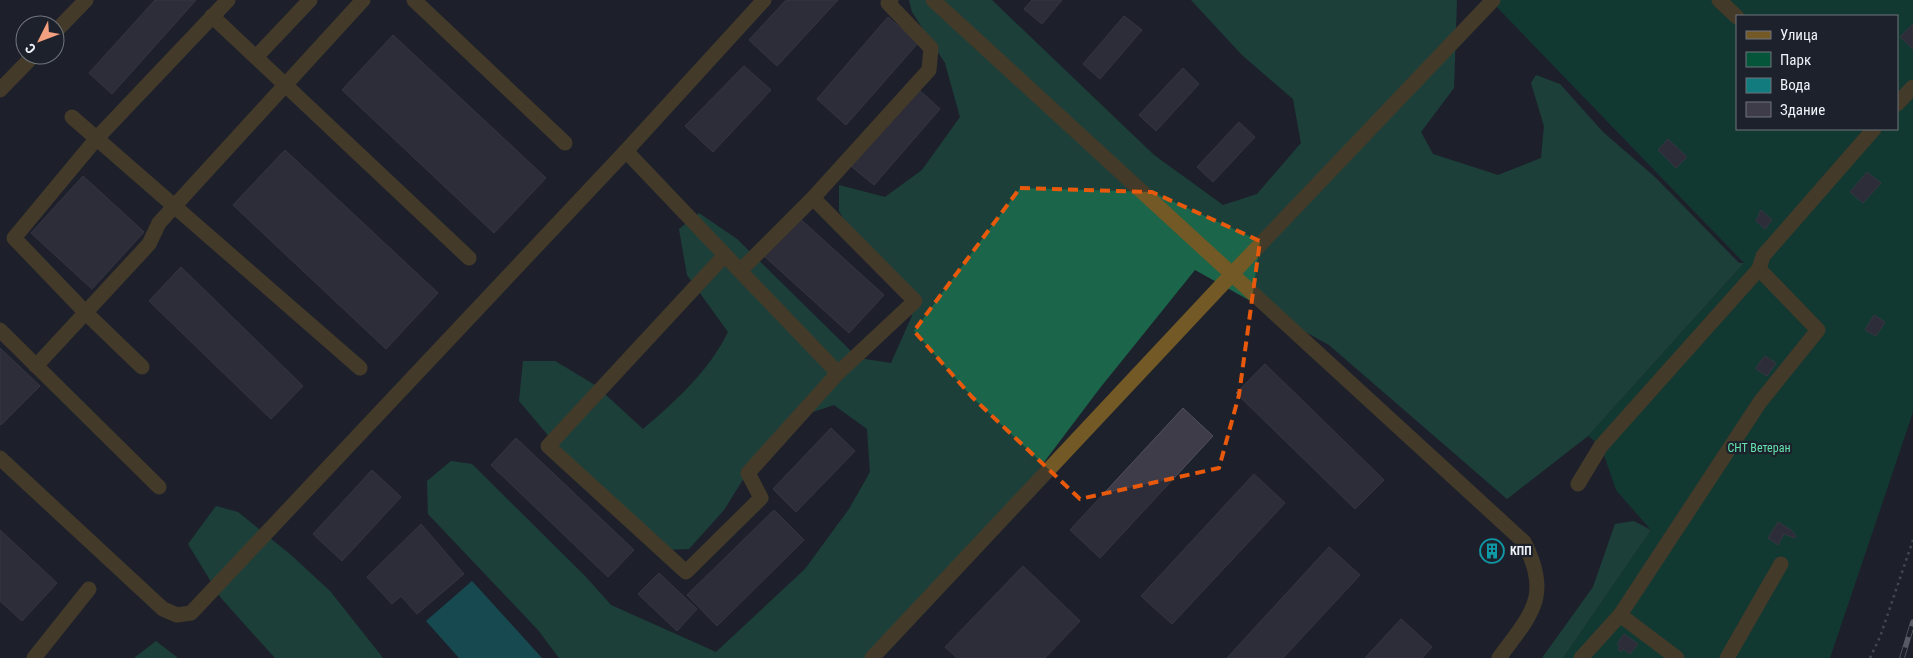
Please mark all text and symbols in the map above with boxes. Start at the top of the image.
north arrow [15,15,65,65]
legend [1736,15,1898,130]
text: Улица [1780,26,1818,44]
text: С [22,40,39,57]
text: Парк [1780,51,1811,69]
text: Вода [1780,76,1810,94]
text: Здание [1780,101,1825,119]
park label: СНТ Ветеран [1728,441,1790,455]
building icon: КПП [1479,538,1505,564]
place label: КПП [1510,544,1532,558]

